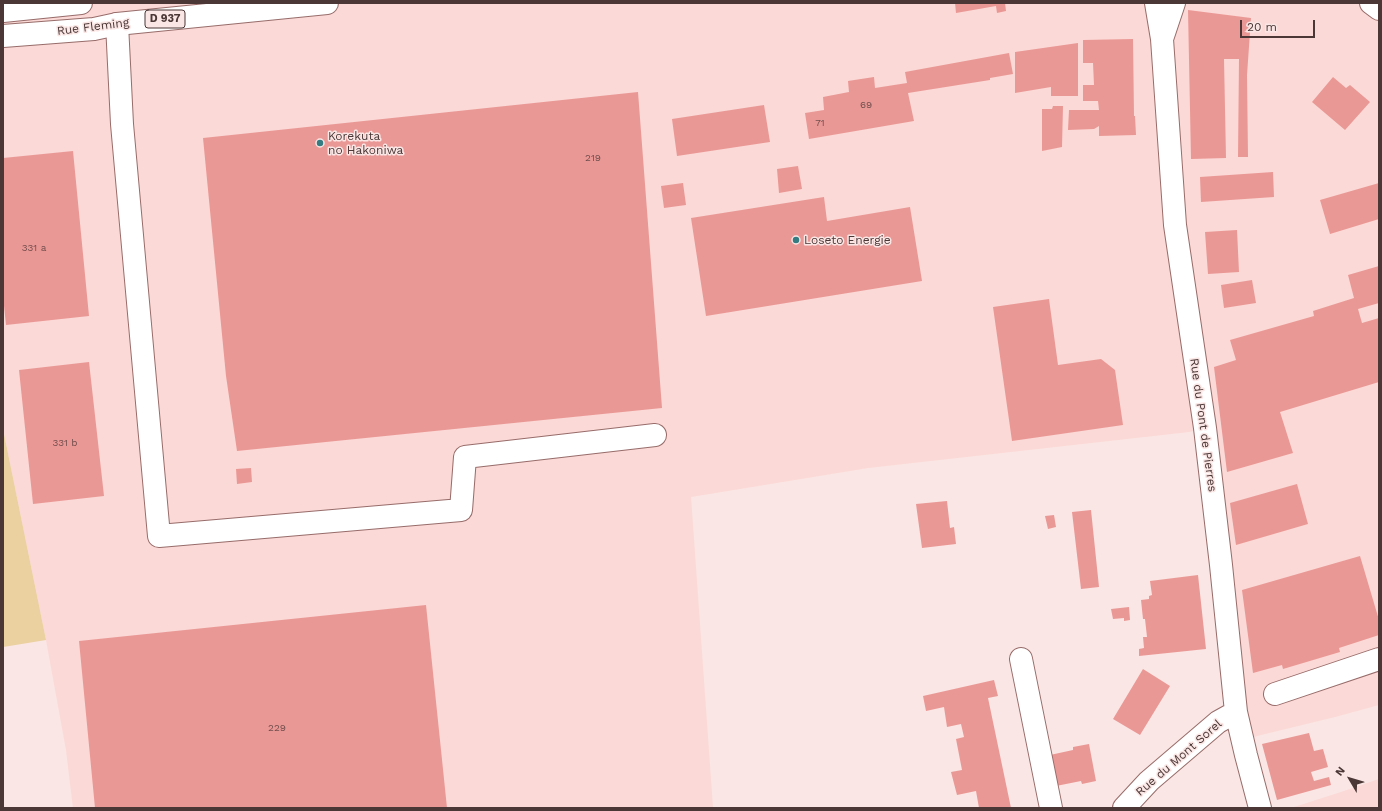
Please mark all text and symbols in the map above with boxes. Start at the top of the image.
road number: D 937 [145,10,185,28]
scale bar [1242,12,1317,38]
street label: Rue Fleming [56,15,130,39]
text: 20 m [1247,20,1277,34]
house number: 69 [860,99,872,111]
house number: 71 [815,117,825,129]
place label: Korekuta no Hakoniwa [328,129,403,157]
marker: Korekuta no Hakoniwa [315,138,325,148]
house number: 219 [585,152,601,164]
place label: Loseto Energie [804,233,891,247]
marker: Loseto Energie [791,235,801,245]
house number: 331 a [22,242,46,254]
street label: Rue du Pont de Pierres [1186,357,1220,493]
house number: 331 b [52,437,78,449]
street label: Rue du Mont Sorel [1133,717,1225,799]
house number: 229 [268,722,286,734]
north arrow [1330,759,1370,799]
text: N [1333,764,1348,779]

